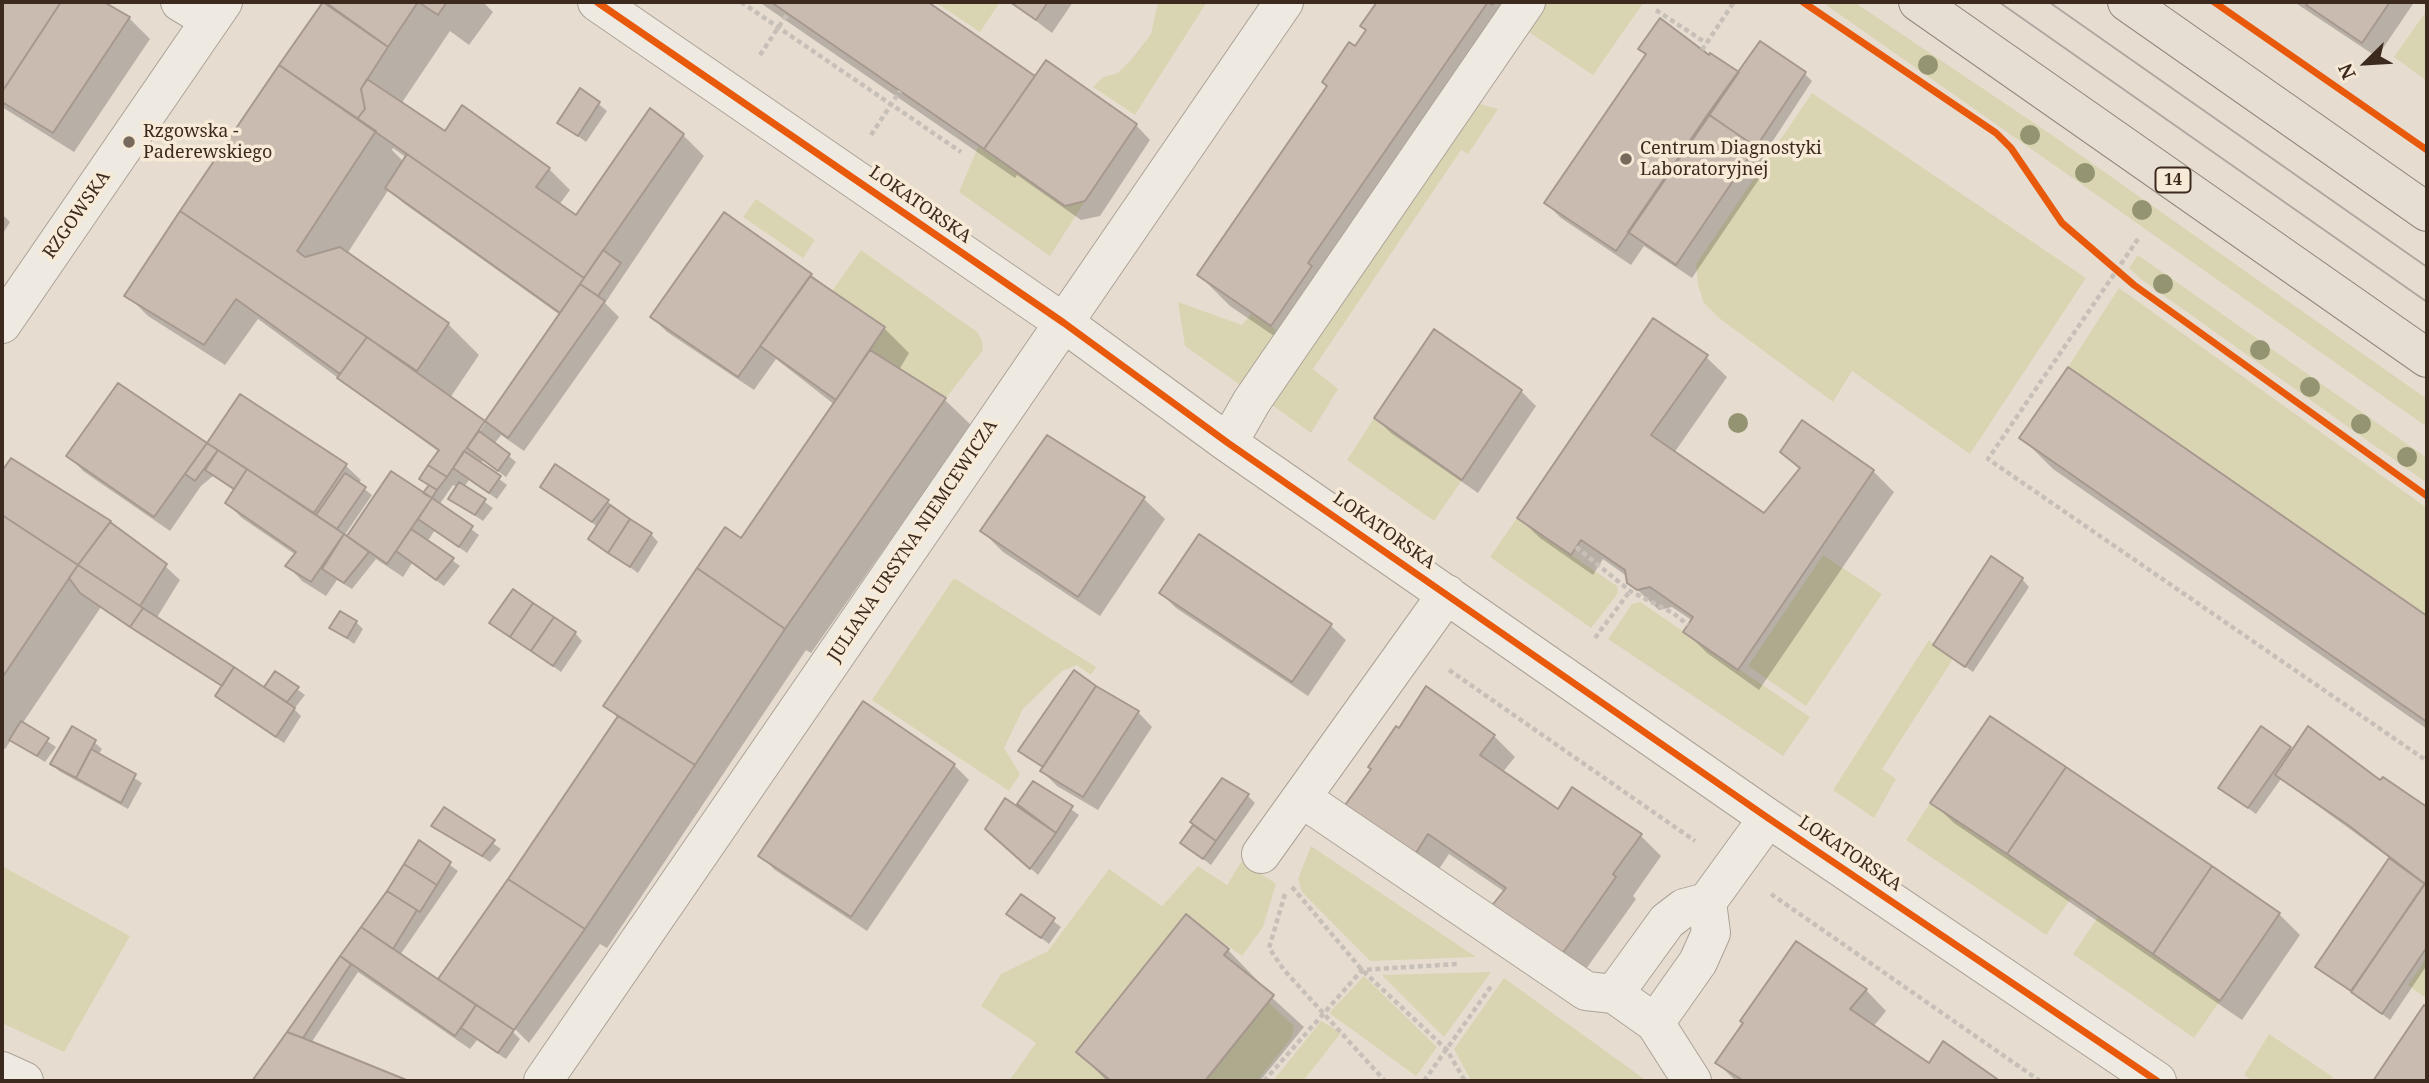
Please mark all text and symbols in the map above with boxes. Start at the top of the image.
north arrow [2331,28,2401,98]
text: N [2332,59,2362,84]
place label: Rzgowska - Paderewskiego [143,121,272,164]
marker: Rzgowska - Paderewskiego [121,134,137,150]
place label: Centrum Diagnostyki Laboratoryjnej [1640,138,1822,180]
marker: Centrum Diagnostyki Laboratoryjnej [1618,151,1634,167]
street label: LOKATORSKA [865,162,975,248]
street label: RZGOWSKA [39,167,115,263]
road number: 14 [2156,168,2190,192]
street label: JULIANA URSYNA NIEMCEWICZA [824,416,1002,666]
street label: LOKATORSKA [1329,488,1439,574]
street label: LOKATORSKA [1794,812,1906,896]

